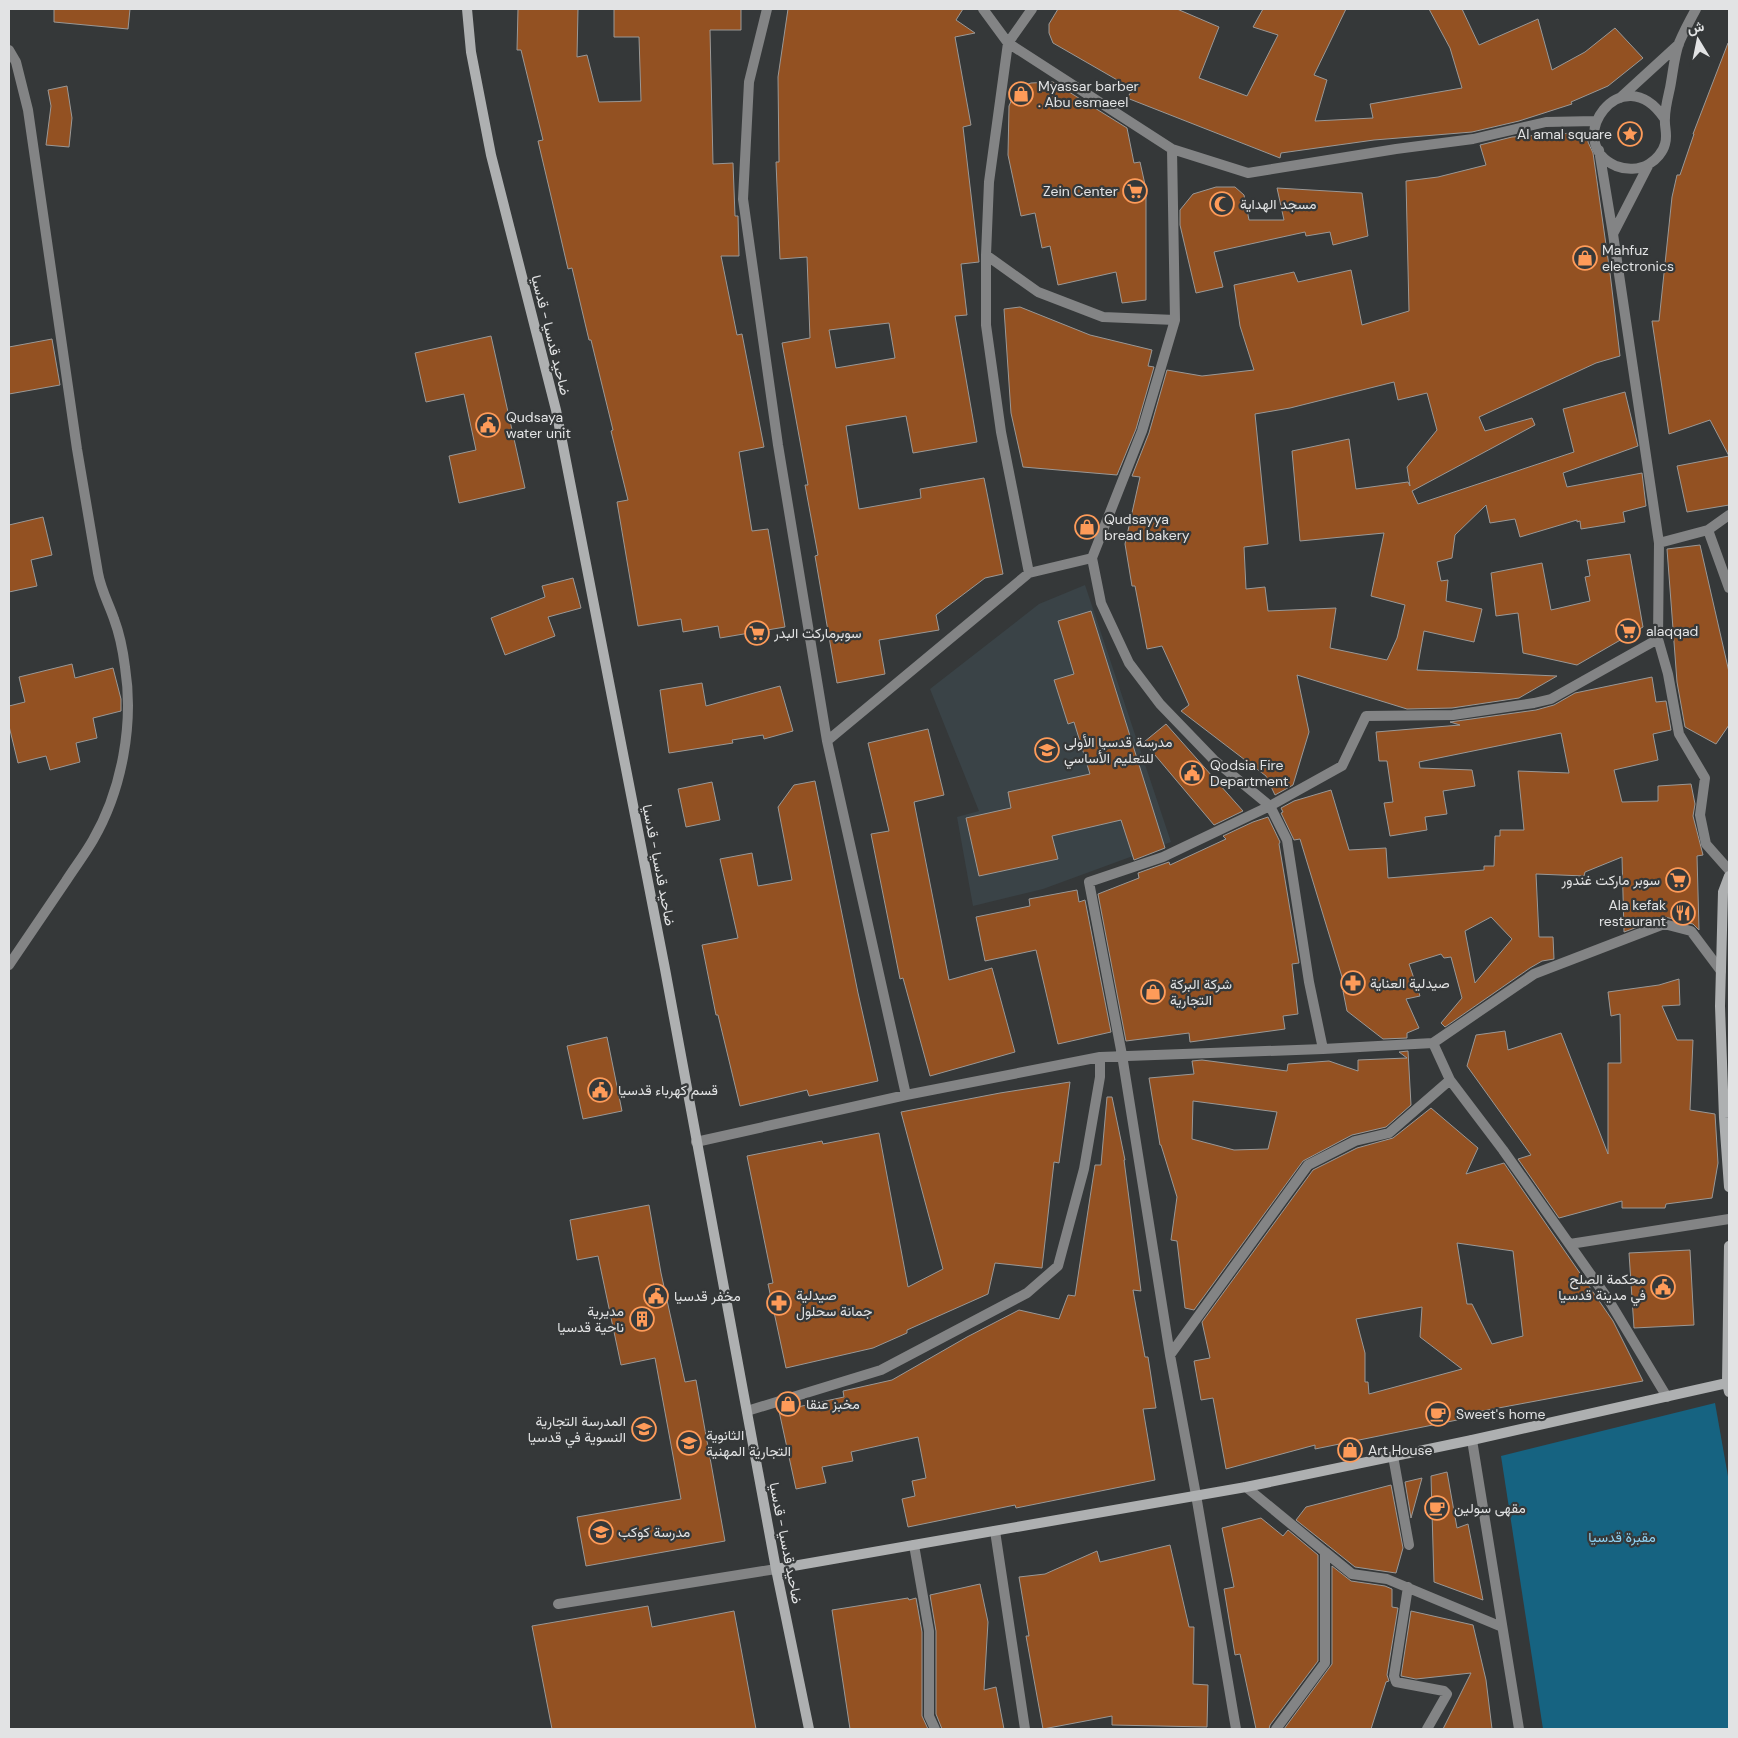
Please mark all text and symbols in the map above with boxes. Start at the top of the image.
north arrow [1673,15,1723,65]
text: ش [1686,17,1706,38]
place label: Myassar barber . Abu esmaeel [1038,77,1139,111]
shop icon: Myassar barber . Abu esmaeel [1008,81,1034,107]
place icon: Al amal square [1617,121,1643,147]
place label: Al amal square [1517,125,1612,143]
supermarket icon: Zein Center [1122,178,1148,204]
place label: Zein Center [1043,182,1118,200]
mosque icon: مسجد الهداية [1209,191,1235,217]
place label: مسجد الهداية [1240,195,1317,213]
place label: Mahfuz electronics [1602,241,1674,275]
shop icon: Mahfuz electronics [1572,245,1598,271]
street label: ضاحيد قدسيا - قدسيا [527,273,575,397]
place label: Qudsaya water unit [506,408,571,442]
public building icon: Qudsaya water unit [475,412,501,438]
place label: Qudsayya bread bakery [1104,510,1190,544]
shop icon: Qudsayya bread bakery [1074,514,1100,540]
supermarket icon: alaqqad [1615,618,1641,644]
supermarket icon: سوبرماركت البدر [744,620,770,646]
place label: alaqqad [1646,622,1698,640]
place label: سوبرماركت البدر [773,624,862,642]
place label: مدرسة قدسيا الأولى للتعليم الأساسي [1064,733,1173,770]
school or university icon: مدرسة قدسيا الأولى للتعليم الأساسي [1034,737,1060,763]
place label: Qodsia Fire Department [1210,756,1289,790]
public building icon: Qodsia Fire Department [1179,760,1205,786]
street label: ضاحيد قدسيا - قدسيا [638,803,680,928]
supermarket icon: سوبر ماركت غندور [1665,867,1691,893]
place label: سوبر ماركت غندور [1560,871,1660,889]
place label: Ala kefak restaurant [1599,896,1666,930]
restaurant icon: Ala kefak restaurant [1670,900,1696,926]
pharmacy icon: صيدلية العناية [1340,970,1366,996]
place label: صيدلية العناية [1370,974,1450,992]
place label: شركة البركة التجارية [1170,975,1232,1009]
shop icon: شركة البركة التجارية [1140,979,1166,1005]
public building icon: قسم كهرباء قدسيا [587,1077,613,1103]
place label: قسم كهرباء قدسيا [618,1081,718,1099]
place label: محكمة الصلح في مدينة قدسيا [1558,1270,1646,1307]
public building icon: محكمة الصلح في مدينة قدسيا [1650,1274,1676,1300]
public building icon: مخفر قدسيا [643,1283,669,1309]
place label: صيدلية جمانة سحلول [796,1286,872,1321]
place label: مخفر قدسيا [674,1287,741,1305]
pharmacy icon: صيدلية جمانة سحلول [766,1290,792,1316]
place label: مديرية ناحية قدسيا [557,1302,624,1336]
building icon: مديرية ناحية قدسيا [629,1306,655,1332]
shop icon: مخبز عنقا [775,1391,801,1417]
place label: مخبز عنقا [806,1395,860,1413]
cafe icon: Sweet's home [1425,1401,1451,1427]
place label: Sweet's home [1456,1405,1545,1423]
place label: المدرسة التجارية النسوية في قدسيا [528,1412,626,1449]
school or university icon: المدرسة التجارية النسوية في قدسيا [631,1416,657,1442]
place label: الثانوية التجارية المهنية [706,1426,791,1460]
school or university icon: الثانوية التجارية المهنية [676,1430,702,1456]
shop icon: Art House [1337,1437,1363,1463]
place label: Art House [1368,1441,1433,1459]
street label: ضاحيد قدسيا - قدسيا [765,1481,807,1606]
cafe icon: مقهى سولين [1424,1495,1450,1521]
place label: مقهى سولين [1454,1499,1526,1517]
school or university icon: مدرسة كوكب [588,1519,614,1545]
place label: مدرسة كوكب [618,1523,690,1541]
park label: مقبرة قدسيا [1588,1528,1656,1546]

